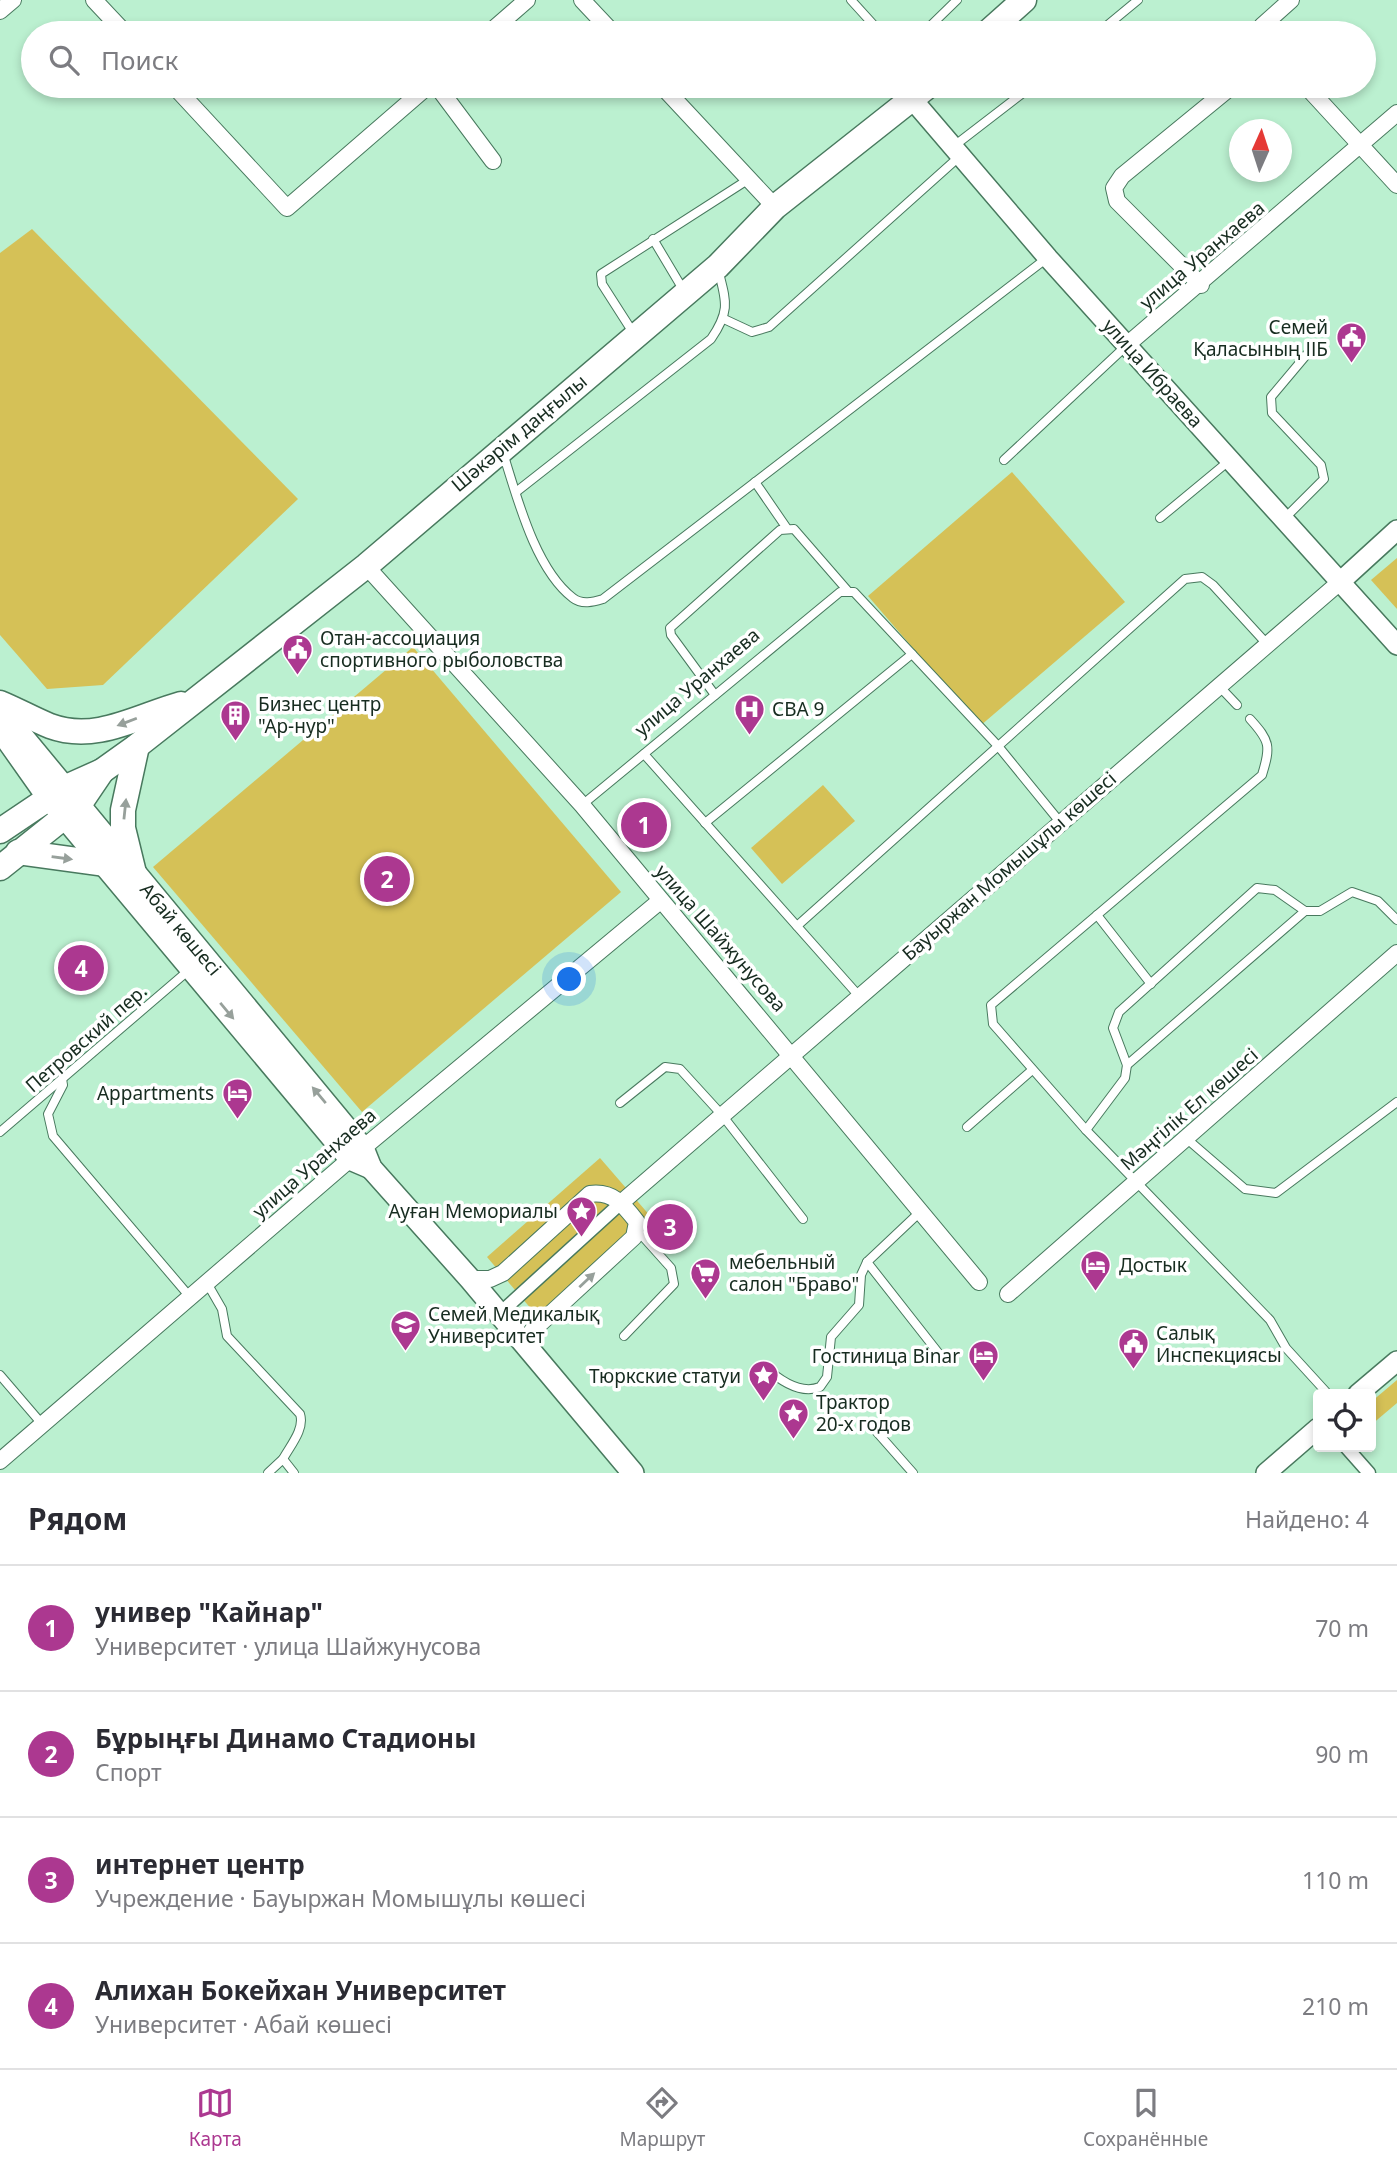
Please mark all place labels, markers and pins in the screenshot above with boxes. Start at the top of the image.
place label: Семей Қаласының ІІБ [1193,314,1328,362]
public building icon: Семей Қаласының ІІБ [1334,321,1368,365]
place label: Отан-ассоциация спортивного рыболовства [320,625,563,673]
public building icon: Отан-ассоциация спортивного рыболовства [280,632,314,676]
place label: Бизнес центр "Ар-нур" [258,691,381,739]
hospital icon: СВА 9 [732,692,766,736]
place label: СВА 9 [772,696,824,722]
building icon: Бизнес центр "Ар-нур" [218,698,252,742]
pin: 1 [621,799,667,851]
pin: 2 [364,853,410,905]
pin: 4 [58,942,104,994]
hotel icon: Appartments [220,1076,254,1120]
place label: Appartments [97,1080,214,1106]
place icon: Ауған Мемориалы [564,1194,598,1238]
place label: Ауған Мемориалы [388,1198,558,1224]
pin: 3 [647,1201,693,1253]
hotel icon: Достык [1079,1248,1113,1292]
place label: мебельный салон "Браво" [729,1249,859,1297]
place label: Достык [1119,1252,1187,1278]
supermarket icon: мебельный салон "Браво" [689,1256,723,1300]
place label: Семей Медикалық Университет [428,1301,600,1349]
school or university icon: Семей Медикалық Университет [388,1308,422,1352]
place label: Салық Инспекциясы [1156,1320,1282,1368]
public building icon: Салық Инспекциясы [1116,1327,1150,1371]
hotel icon: Гостиница Binar [966,1339,1000,1383]
place label: Гостиница Binar [812,1343,960,1369]
place icon: Тюркские статуи [747,1359,781,1403]
place label: Тюркские статуи [589,1363,741,1389]
place label: Трактор 20-х годов [816,1389,911,1437]
place icon: Трактор 20-х годов [776,1396,810,1440]

